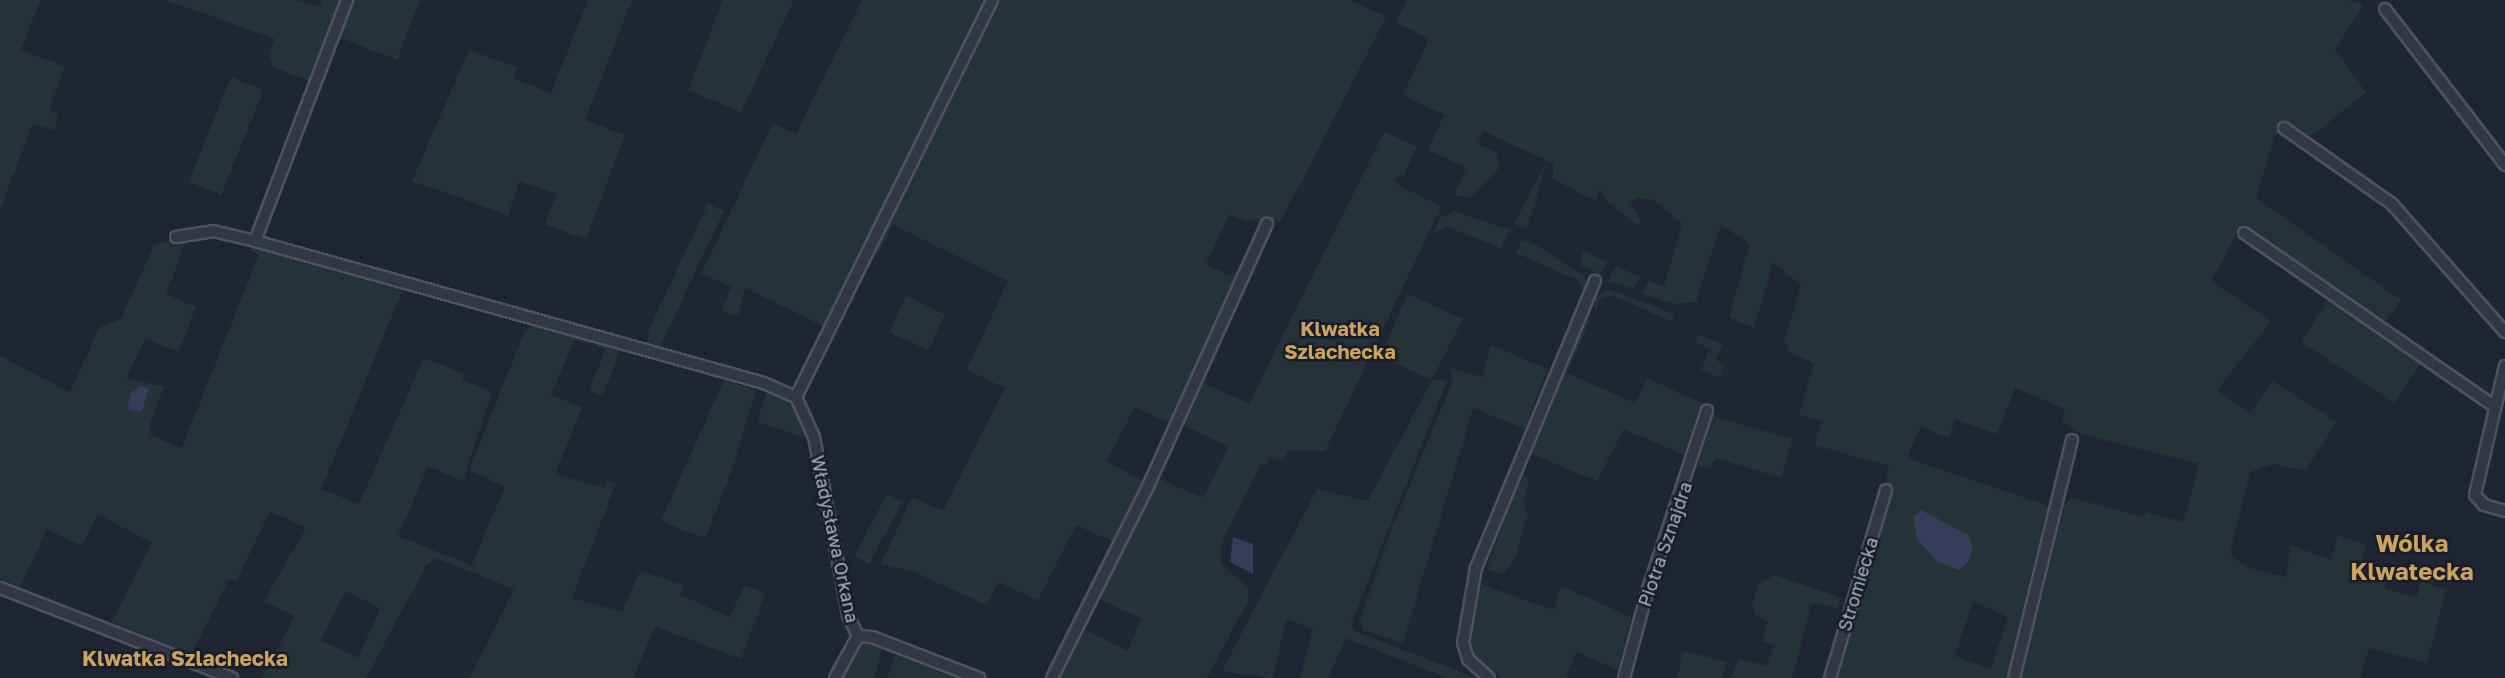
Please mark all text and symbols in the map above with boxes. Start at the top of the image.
district label: Klwatka Szlachecka [1284,316,1396,363]
street label: Władysława Orkana [807,453,863,625]
street label: Piotra Sznajdra [1633,479,1697,609]
district label: Wólka Klwatecka [2350,529,2474,585]
street label: Stromiecka [1833,534,1883,634]
district label: Klwatka Szlachecka [82,645,288,671]

